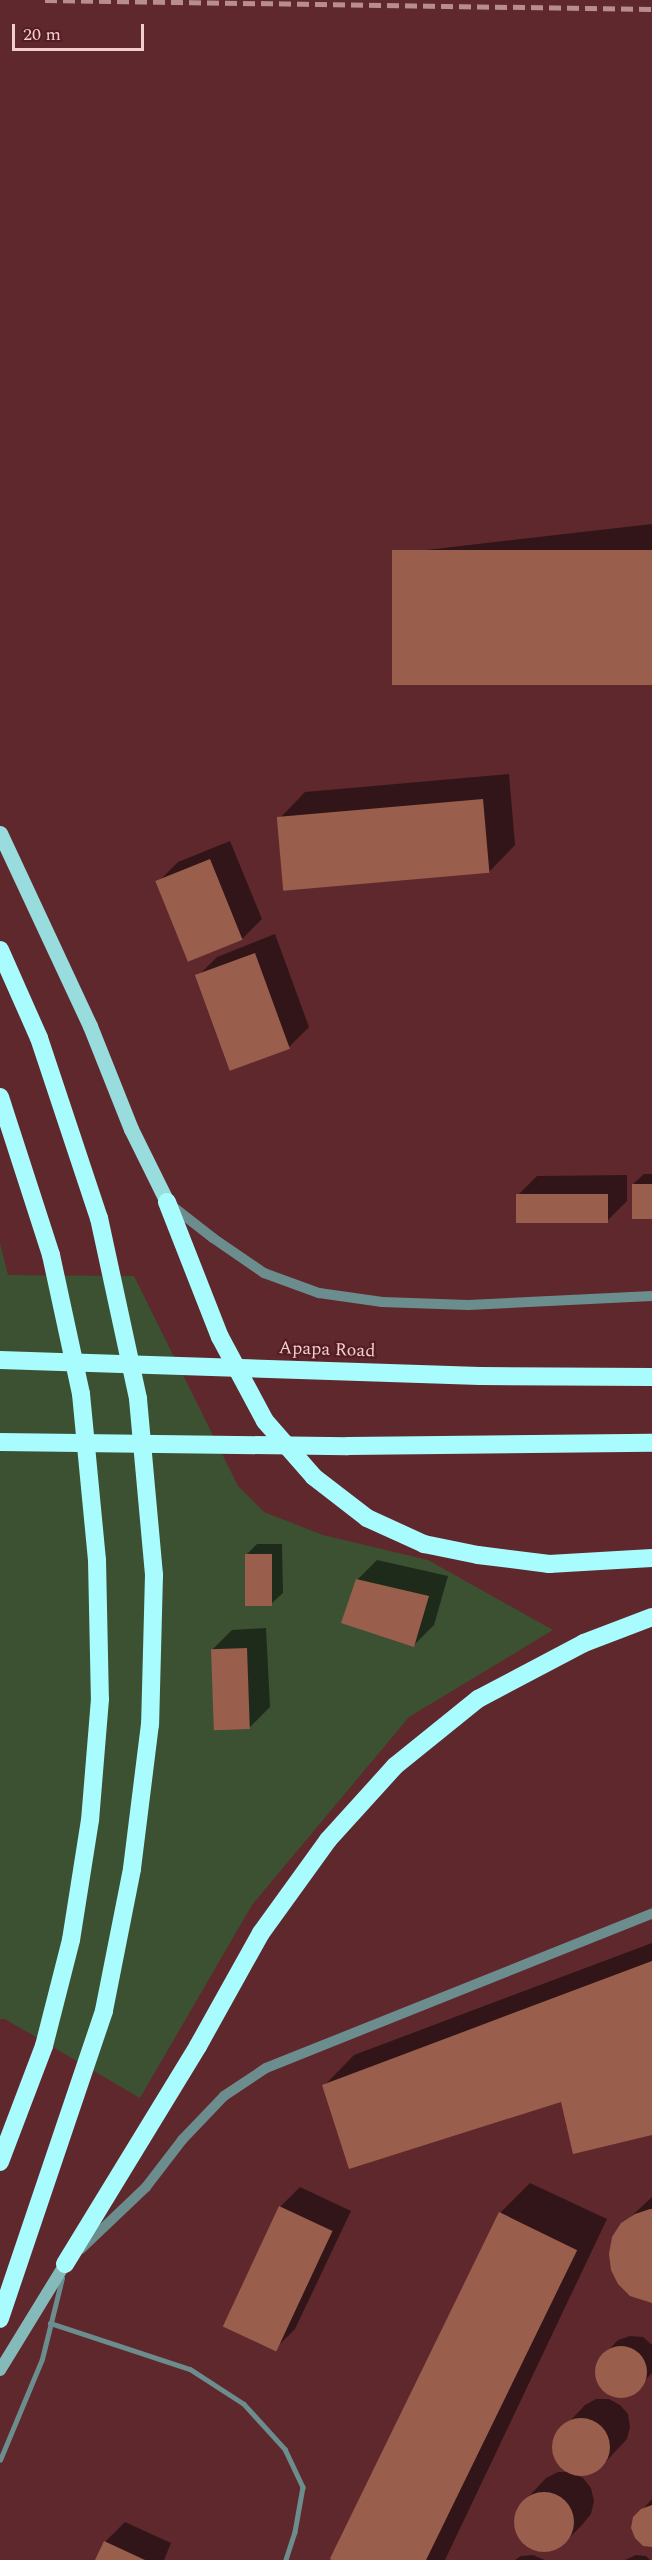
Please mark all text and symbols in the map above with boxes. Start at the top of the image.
scale bar [15,12,147,50]
text: 20 m [23,21,61,48]
street label: Apapa Road [278,1338,376,1362]

